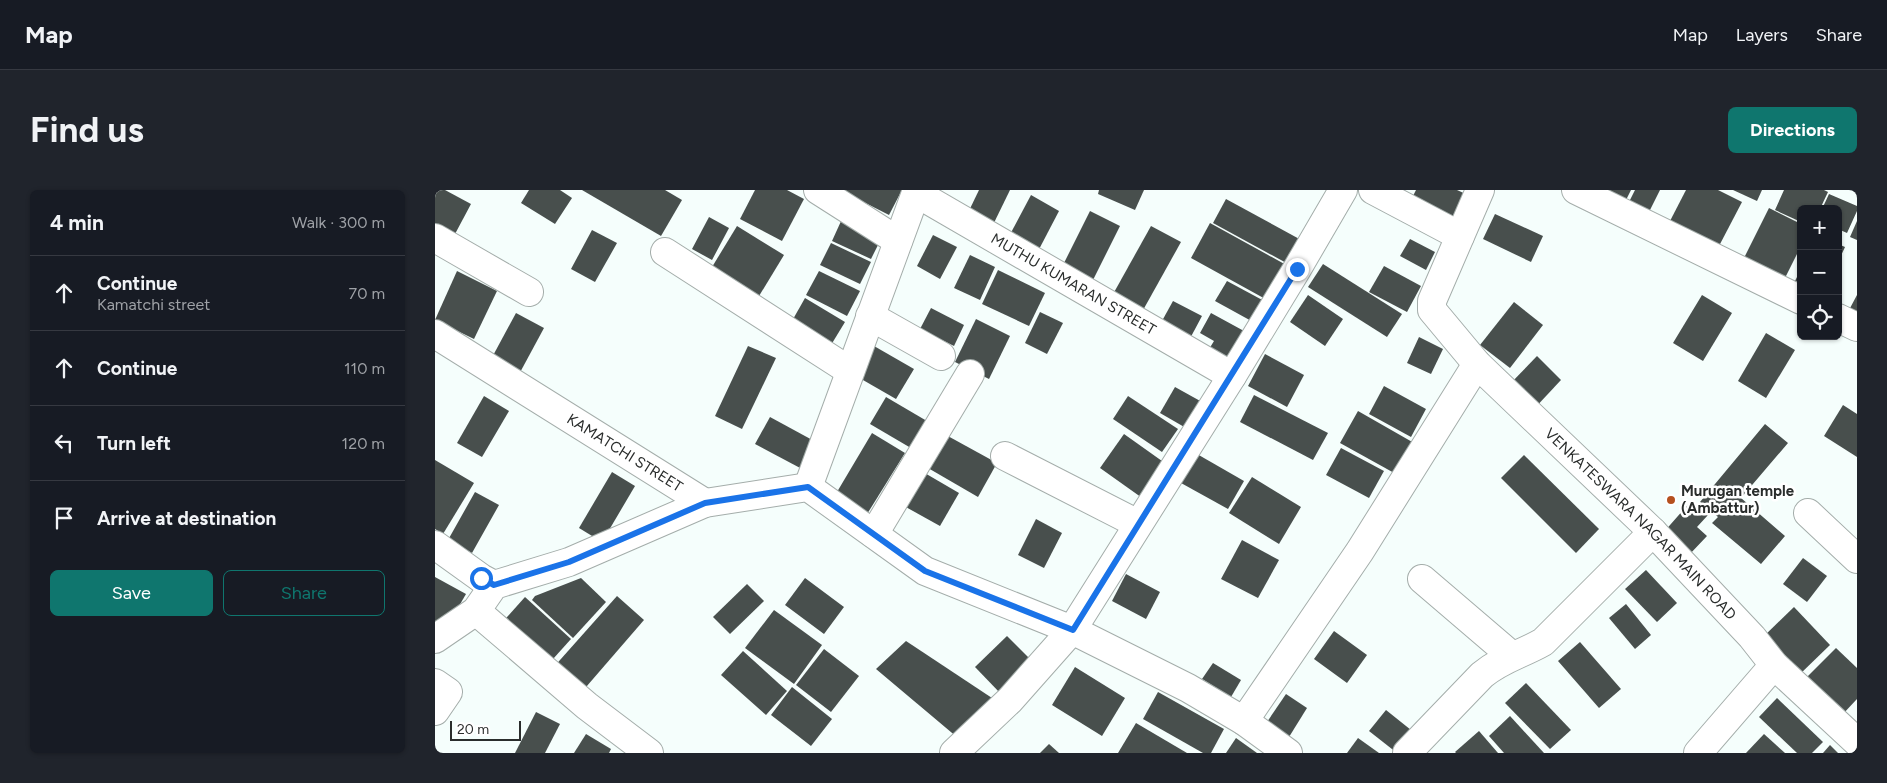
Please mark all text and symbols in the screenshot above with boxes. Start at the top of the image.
text: Map [25,20,73,49]
text: Map [1673,24,1708,46]
text: Layers [1736,24,1788,46]
text: Share [1816,24,1862,46]
button: Directions [1728,107,1857,153]
text: Find us [30,109,144,151]
map controls [1797,205,1842,340]
button: + [1797,205,1842,250]
text: 4 min [50,210,104,235]
text: Walk · 300 m [292,213,385,232]
street label: MUTHU KUMARAN STREET [988,229,1160,339]
button: − [1797,250,1842,295]
route end [1286,258,1309,281]
text: Continue [97,272,177,295]
icon: ahead [50,279,78,307]
text: 70 m [349,284,385,303]
text: Kamatchi street [97,295,210,314]
button: locate [1797,295,1842,340]
icon: ahead [50,354,78,382]
text: Continue [97,357,177,380]
text: 110 m [344,359,385,378]
street label: KAMATCHI STREET [564,410,687,496]
street label: VENKATESWARA NAGAR MAIN ROAD [1541,424,1740,623]
icon: left [50,429,78,457]
text: Turn left [97,432,171,455]
text: 120 m [342,434,385,453]
place label: Murugan temple (Ambattur) [1681,482,1795,517]
marker: Murugan temple (Ambattur) [1665,494,1677,506]
icon: arrive [50,504,78,532]
text: Arrive at destination [97,507,276,530]
route start [470,567,493,590]
button: Save [50,570,213,616]
button: Share [223,570,385,616]
scale bar [450,718,521,741]
text: 20 m [457,721,489,738]

